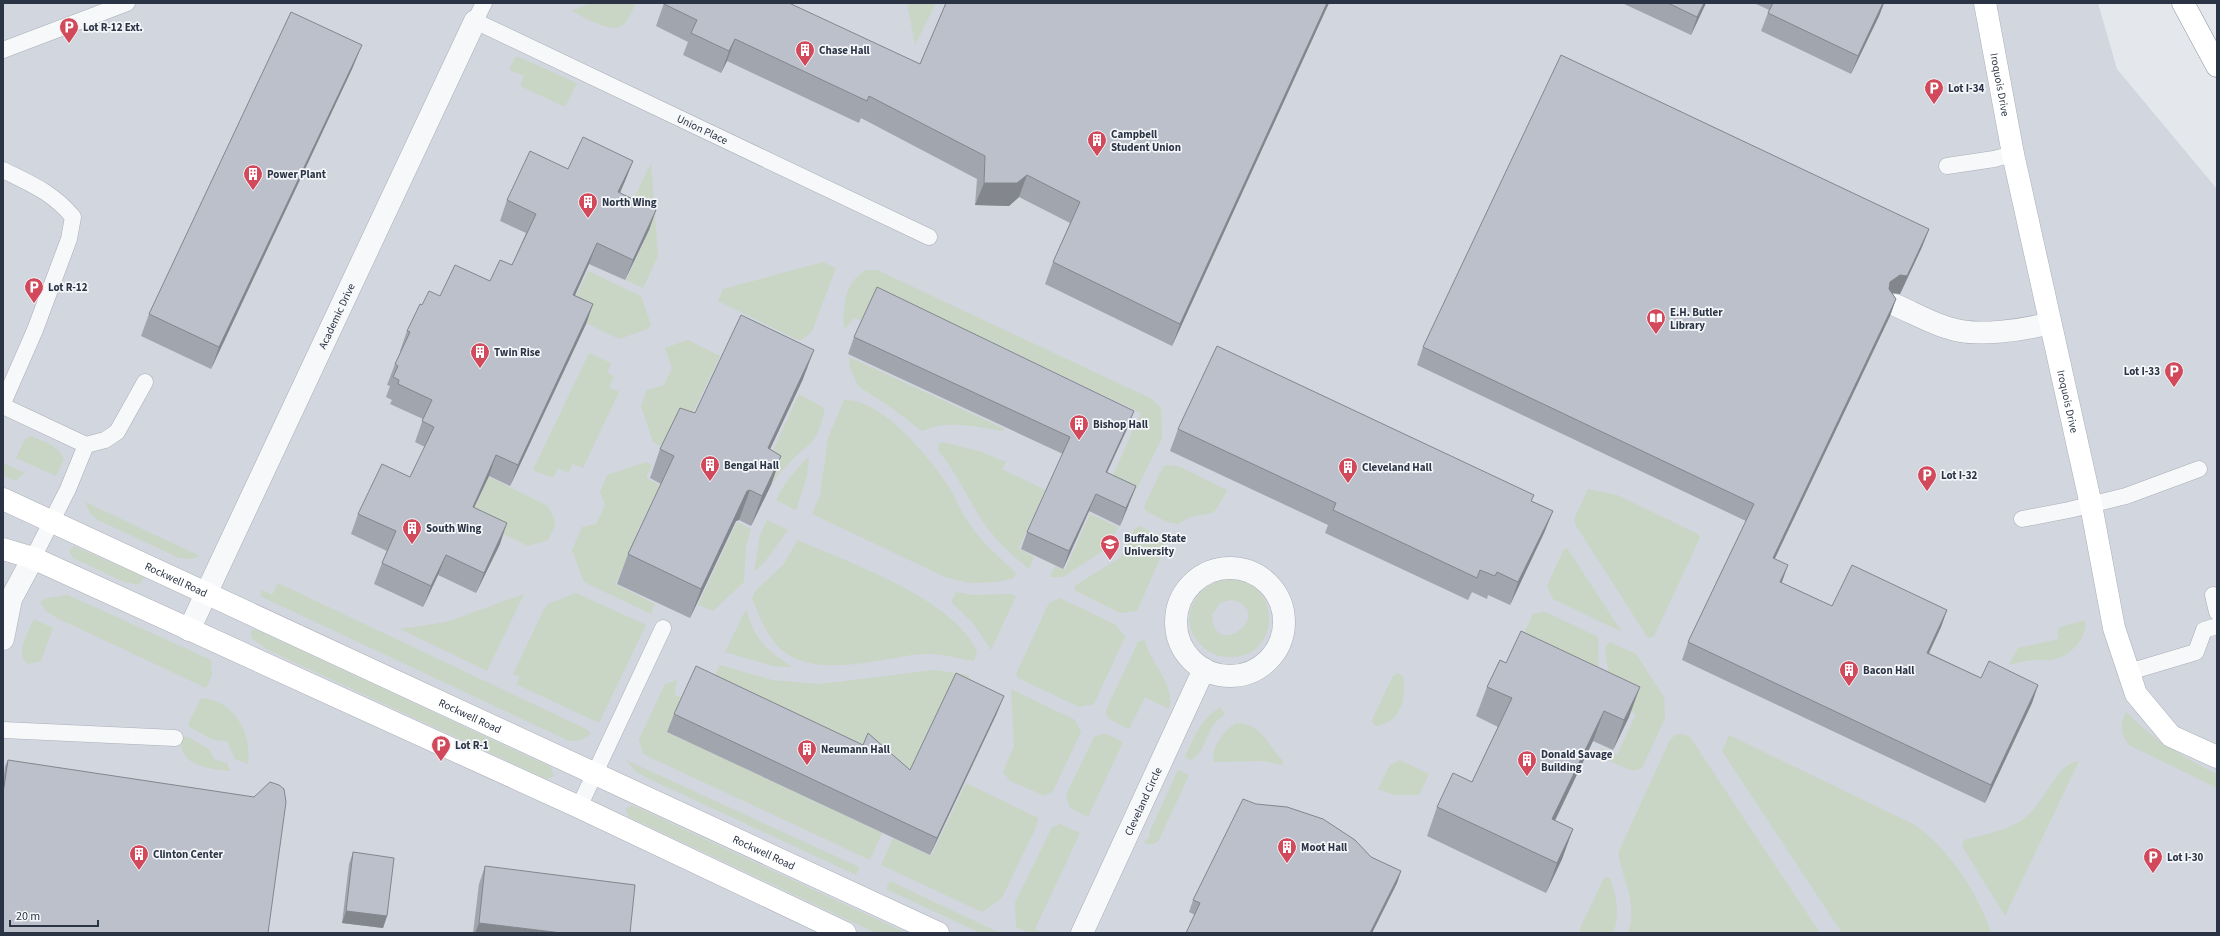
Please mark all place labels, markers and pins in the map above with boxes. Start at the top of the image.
parking icon: Lot R-12 Ext. [58,16,80,44]
place label: Lot R-12 Ext. [83,20,143,35]
building icon: Chase Hall [794,39,816,67]
place label: Chase Hall [819,43,871,58]
parking icon: Lot I-34 [1923,77,1945,105]
place label: Lot I-34 [1948,81,1985,96]
place label: Campbell Student Union [1111,127,1181,155]
building icon: Campbell Student Union [1086,129,1108,157]
building icon: Power Plant [242,163,264,191]
place label: Power Plant [267,167,327,182]
building icon: North Wing [577,191,599,219]
place label: North Wing [602,195,657,210]
parking icon: Lot R-12 [23,276,45,304]
place label: Lot R-12 [48,280,88,295]
place label: E.H. Butler Library [1670,305,1723,333]
library icon: E.H. Butler Library [1645,307,1667,335]
building icon: Twin Rise [469,341,491,369]
place label: Twin Rise [494,345,541,360]
parking icon: Lot I-33 [2163,360,2185,388]
place label: Lot I-33 [2124,364,2160,379]
building icon: Bishop Hall [1068,413,1090,441]
place label: Bishop Hall [1093,417,1149,432]
building icon: Bengal Hall [699,454,721,482]
building icon: Cleveland Hall [1337,456,1359,484]
place label: Bengal Hall [724,458,780,473]
place label: Cleveland Hall [1362,460,1433,475]
parking icon: Lot I-32 [1916,464,1938,492]
place label: Lot I-32 [1941,468,1978,483]
building icon: South Wing [401,517,423,545]
place label: South Wing [426,521,481,536]
place label: Buffalo State University [1124,531,1187,559]
school or university icon: Buffalo State University [1099,533,1121,561]
building icon: Bacon Hall [1838,659,1860,687]
place label: Bacon Hall [1863,663,1915,678]
parking icon: Lot R-1 [430,734,452,762]
place label: Lot R-1 [455,738,489,753]
building icon: Neumann Hall [796,738,818,766]
place label: Neumann Hall [821,742,891,757]
place label: Donald Savage Building [1541,747,1613,775]
building icon: Donald Savage Building [1516,749,1538,777]
building icon: Moot Hall [1276,836,1298,864]
place label: Moot Hall [1301,840,1348,855]
building icon: Clinton Center [128,843,150,871]
parking icon: Lot I-30 [2142,846,2164,874]
place label: Clinton Center [153,847,224,862]
place label: Lot I-30 [2167,850,2204,865]

